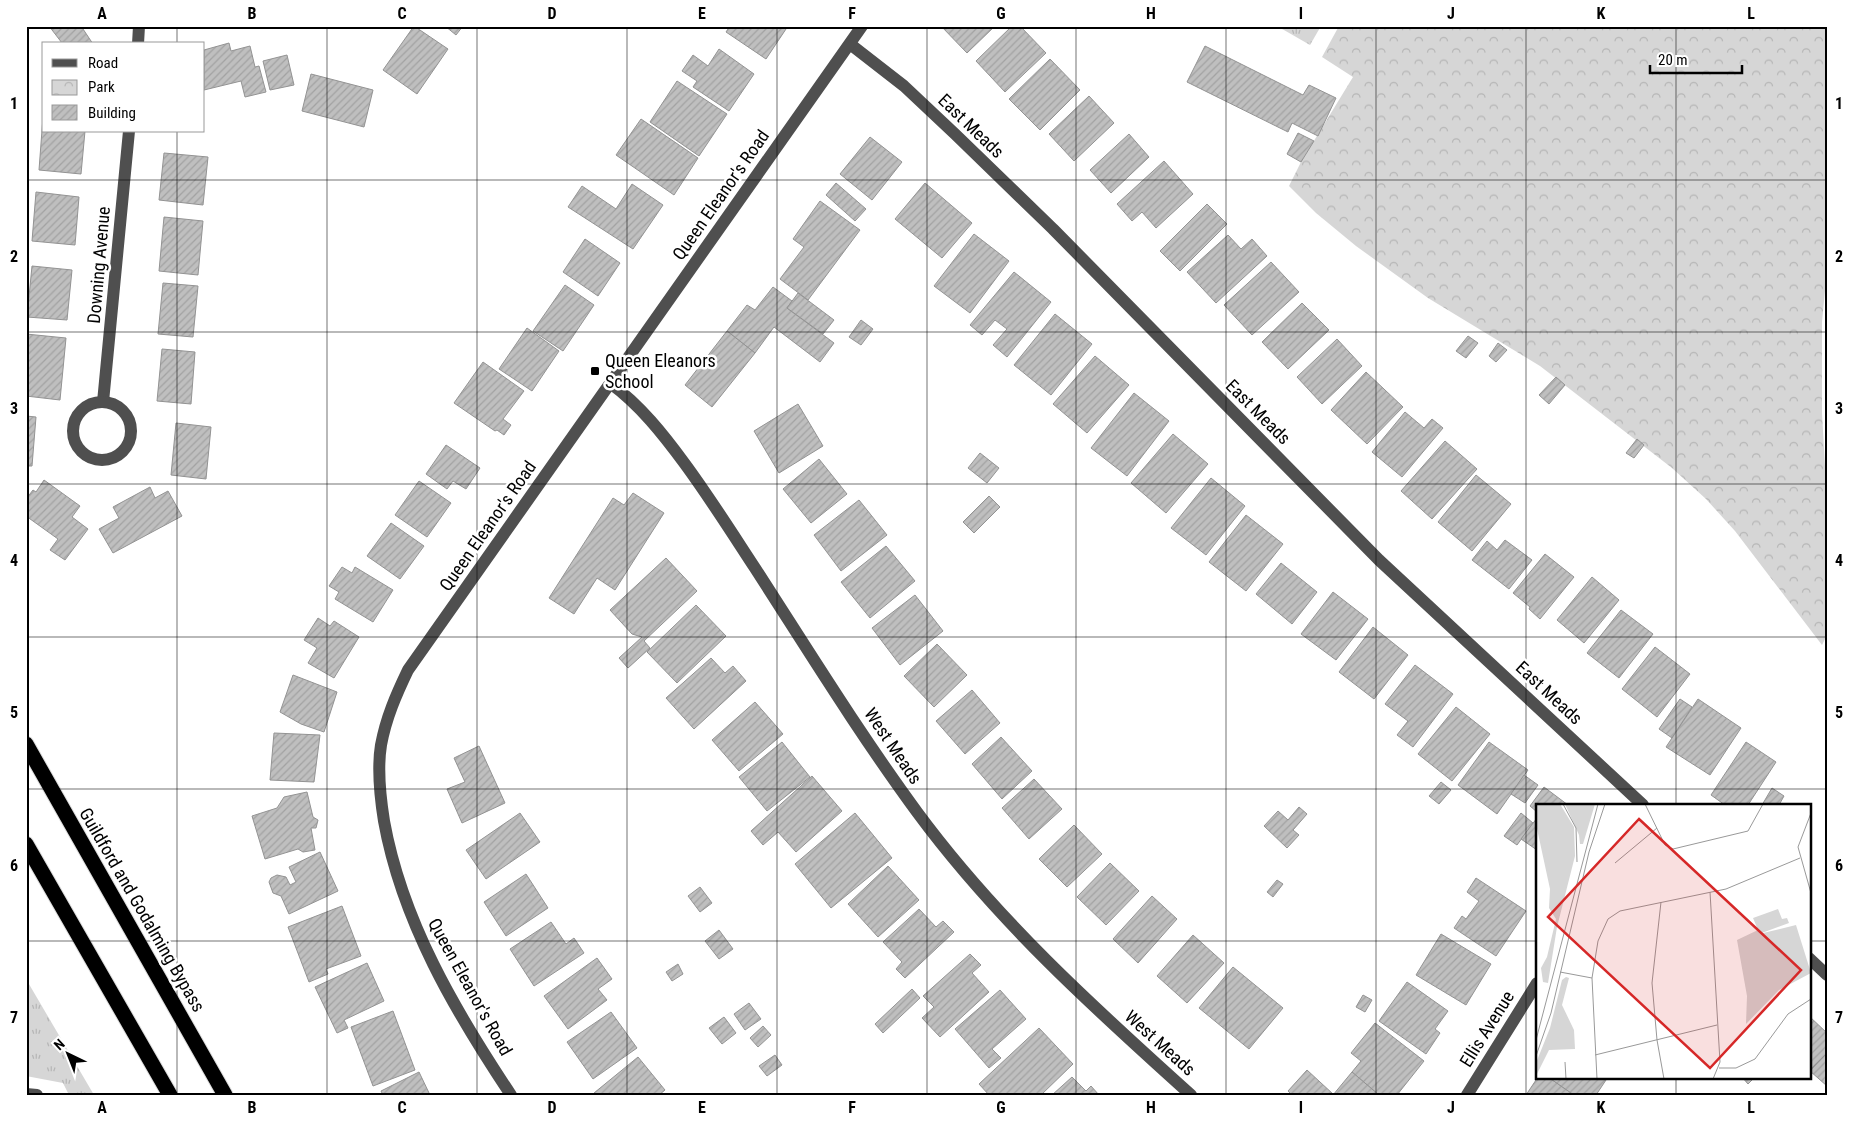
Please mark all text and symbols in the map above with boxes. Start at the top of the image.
text: A [97,4,107,23]
text: B [248,4,257,23]
text: C [397,4,407,23]
text: D [547,4,557,23]
text: E [698,4,706,23]
text: F [848,4,856,23]
text: G [996,4,1006,23]
text: H [1146,4,1156,23]
text: I [1299,4,1303,23]
text: J [1447,4,1455,23]
text: K [1597,4,1606,23]
text: L [1747,4,1755,23]
legend [42,42,205,132]
scale bar [1650,42,1743,74]
text: 20 m [1658,51,1688,69]
text: Road [88,54,118,72]
text: Park [88,78,115,96]
street label: East Meads [934,89,1009,162]
text: 1 [10,94,18,113]
text: 1 [1835,94,1843,113]
text: Building [88,104,136,122]
street label: Queen Eleanor's Road [668,126,773,264]
street label: Downing Avenue [83,206,114,324]
text: 2 [10,247,18,266]
text: 2 [1835,247,1843,266]
place label: Queen Eleanors School [605,350,716,392]
marker: Queen Eleanors School [589,365,601,377]
street label: East Meads [1222,375,1295,448]
text: 3 [10,399,18,418]
text: 3 [1835,399,1843,418]
street label: Queen Eleanor's Road [435,457,540,595]
text: 4 [10,551,18,570]
text: 4 [1835,551,1843,570]
street label: East Meads [1512,657,1587,729]
text: 5 [10,703,18,722]
text: 5 [1835,703,1843,722]
street label: West Meads [860,704,927,788]
street label: Guildford and Godalming Bypass [75,804,210,1015]
inset map [1536,804,1810,1078]
text: 6 [10,856,18,875]
text: 6 [1835,856,1843,875]
street label: Queen Eleanor's Road [424,914,517,1059]
street label: Ellis Avenue [1455,987,1518,1071]
street label: West Meads [1121,1006,1200,1080]
text: 7 [10,1008,18,1027]
text: 7 [1835,1008,1843,1027]
north arrow [42,1028,92,1078]
text: N [51,1036,68,1053]
text: A [97,1098,107,1117]
text: B [248,1098,257,1117]
text: C [397,1098,407,1117]
text: D [547,1098,557,1117]
text: E [698,1098,706,1117]
text: F [848,1098,856,1117]
text: G [996,1098,1006,1117]
text: H [1146,1098,1156,1117]
text: I [1299,1098,1303,1117]
text: J [1447,1098,1455,1117]
text: K [1597,1098,1606,1117]
text: L [1747,1098,1755,1117]

